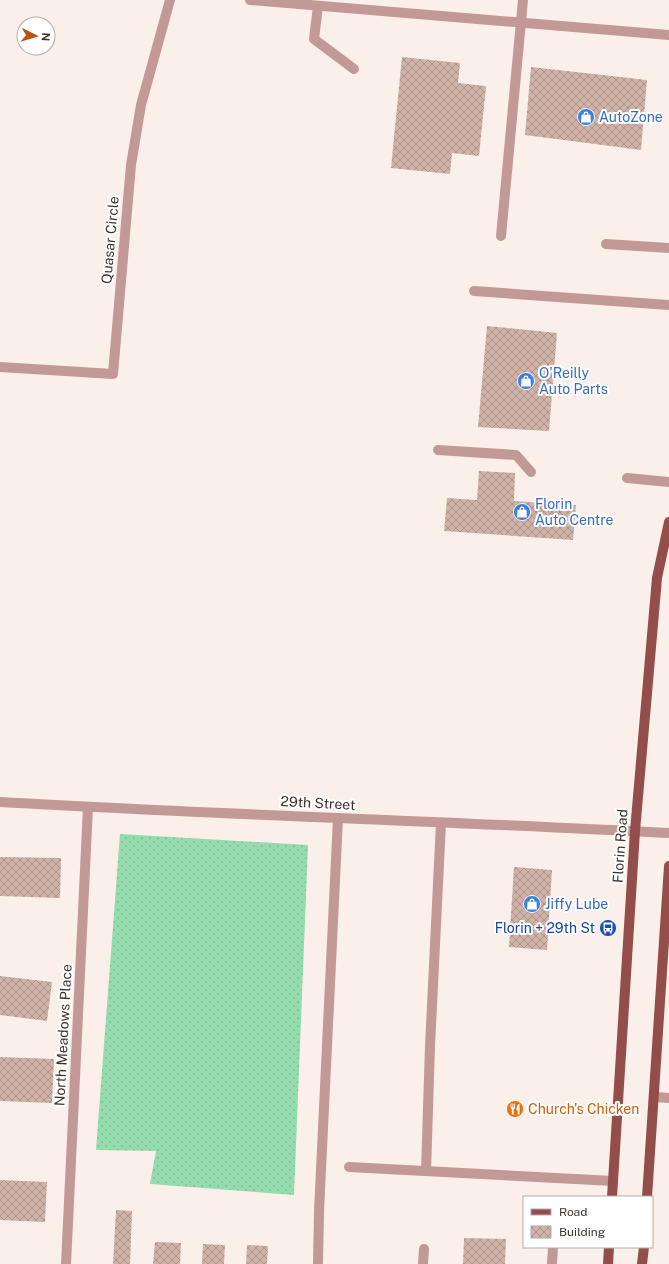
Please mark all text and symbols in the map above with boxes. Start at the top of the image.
north arrow [16,16,56,56]
text: N [40,32,52,42]
shop icon: AutoZone [576,107,596,127]
place label: AutoZone [599,109,663,125]
street label: Quasar Circle [98,195,122,284]
place label: O'Reilly Auto Parts [539,365,608,397]
shop icon: O'Reilly Auto Parts [516,371,536,391]
place label: Florin Auto Centre [535,496,614,528]
shop icon: Florin Auto Centre [512,502,532,522]
street label: 29th Street [280,793,356,813]
street label: Florin Road [609,809,631,883]
shop icon: Jiffy Lube [522,894,542,914]
place label: Jiffy Lube [545,896,608,912]
bus stop icon: Florin + 29th St [598,918,618,938]
place label: Florin + 29th St [495,920,595,936]
street label: North Meadows Place [51,964,75,1106]
restaurant icon: Church's Chicken [505,1099,525,1119]
place label: Church's Chicken [528,1101,639,1117]
legend [523,1196,653,1248]
text: Road [559,1205,587,1219]
text: Building [559,1225,605,1239]

